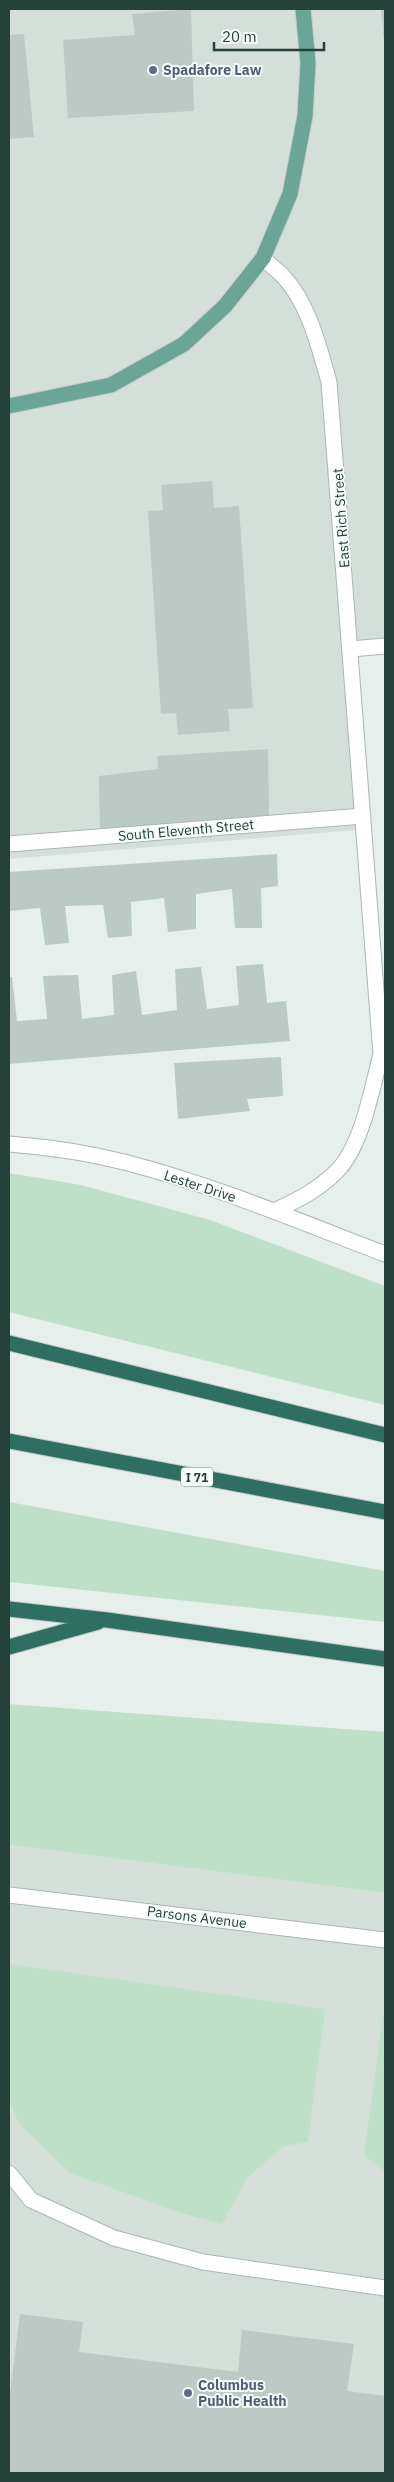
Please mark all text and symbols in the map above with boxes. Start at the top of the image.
scale bar [214,20,324,52]
text: 20 m [222,27,257,46]
place label: Spadafore Law [163,61,262,79]
marker: Spadafore Law [147,64,159,76]
street label: East Rich Street [329,468,353,568]
street label: South Eleventh Street [117,815,255,845]
street label: Lester Drive [162,1166,239,1206]
road number: I 71 [181,1468,213,1486]
street label: Parsons Avenue [146,1902,248,1932]
place label: Columbus Public Health [198,2376,287,2410]
marker: Columbus Public Health [182,2387,194,2399]

